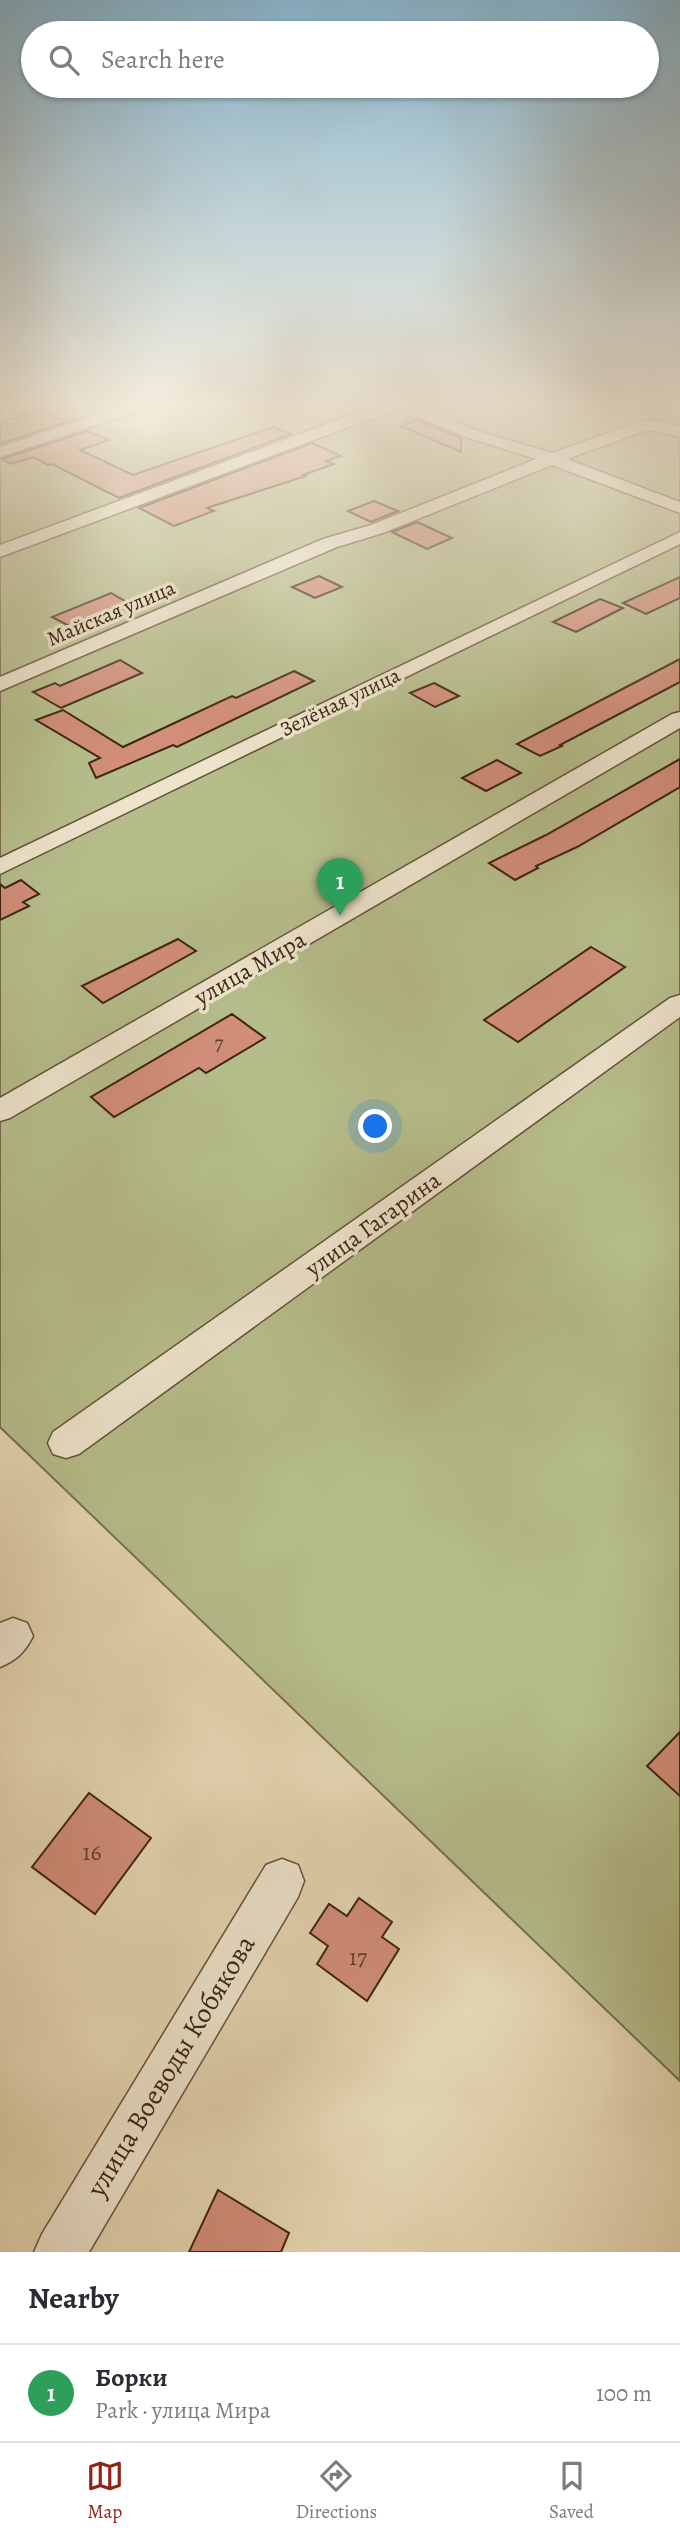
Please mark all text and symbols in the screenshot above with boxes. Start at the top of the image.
search box [21,21,659,98]
icon: search [45,41,83,79]
text: Search here [101,42,225,77]
street label: Майская улица [43,573,180,653]
street label: Зелёная улица [275,661,405,743]
pin: 1 [317,858,363,916]
street label: улица Мира [187,923,312,1013]
house number: 7 [215,1029,224,1057]
your location [358,1109,392,1143]
street label: улица Гагарина [298,1164,447,1285]
house number: 16 [82,1836,102,1868]
street label: улица Воеводы Кобякова [77,1928,264,2205]
house number: 17 [349,1941,368,1973]
text: Nearby [28,2278,119,2318]
text: Борки [95,2360,168,2395]
text: 1 [47,2378,55,2409]
text: 100 m [596,2378,652,2409]
text: Park · улица Мира [95,2395,271,2426]
tab: Map [86,2457,124,2525]
tab: Directions [296,2457,377,2525]
tab: Saved [549,2457,594,2525]

